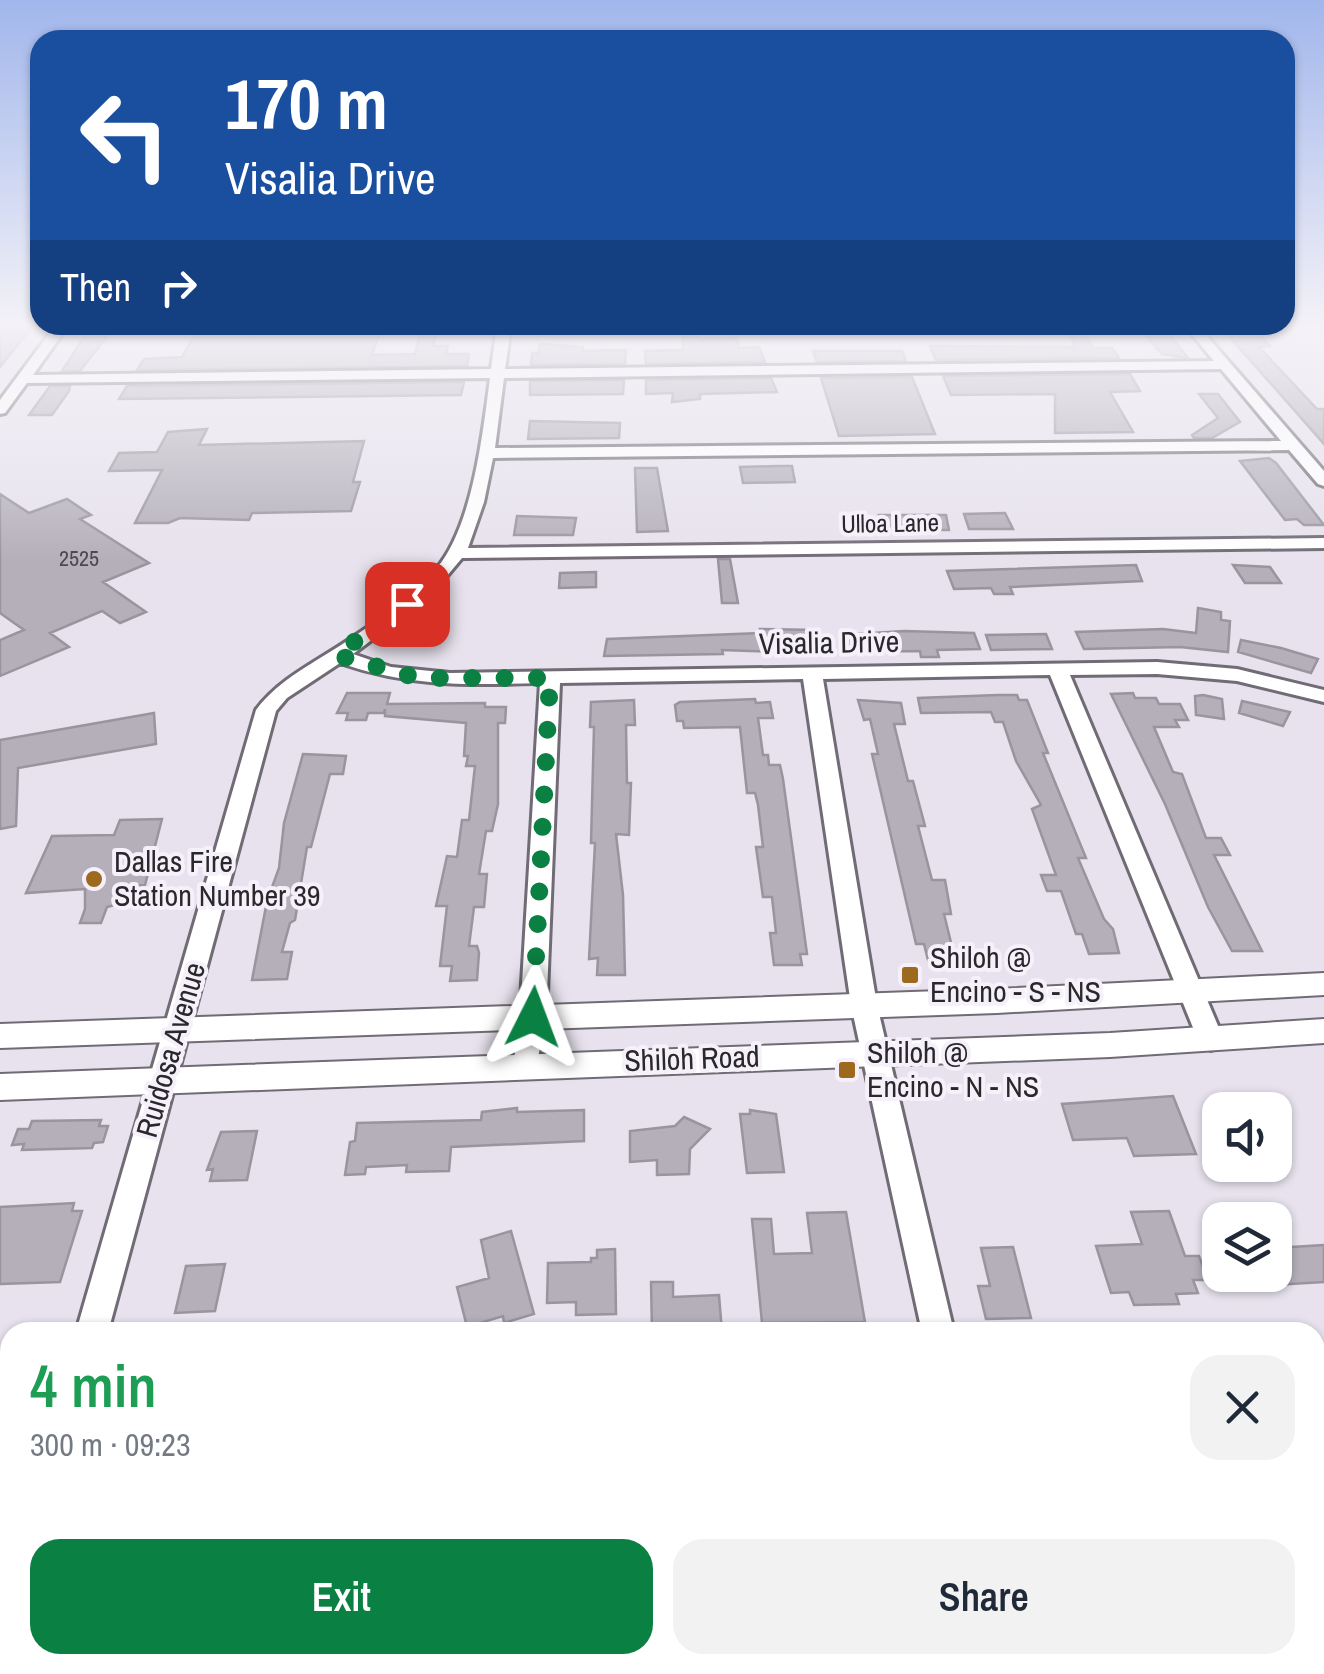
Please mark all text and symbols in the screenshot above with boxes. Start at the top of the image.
text: 170 m [225,57,388,151]
icon: left [60,70,190,200]
text: Visalia Drive [225,147,436,208]
icon: right [151,260,206,315]
text: Then [60,262,131,313]
street label: Ulloa Lane [841,505,939,541]
house number: 2525 [59,543,99,573]
pin [365,562,450,647]
icon: arrive [380,577,435,632]
street label: Visalia Drive [758,621,900,663]
place label: Dallas Fire Station Number 39 [114,841,321,915]
marker: Dallas Fire Station Number 39 [83,868,105,890]
place label: Shiloh @ Encino - S - NS [930,937,1101,1011]
street label: Ruidosa Avenue [126,958,214,1142]
marker: Shiloh @ Encino - S - NS [899,964,921,986]
position arrow [481,965,585,1069]
place label: Shiloh @ Encino - N - NS [867,1032,1039,1106]
street label: Shiloh Road [624,1036,760,1080]
marker: Shiloh @ Encino - N - NS [836,1059,858,1081]
map controls [1202,1092,1292,1292]
button: sound [1202,1092,1292,1182]
button: layers [1202,1202,1292,1292]
text: 4 min [30,1345,157,1426]
button: close [1190,1355,1295,1460]
text: 300 m · 09:23 [30,1423,190,1466]
button: Exit [30,1539,653,1654]
button: Share [673,1539,1295,1654]

